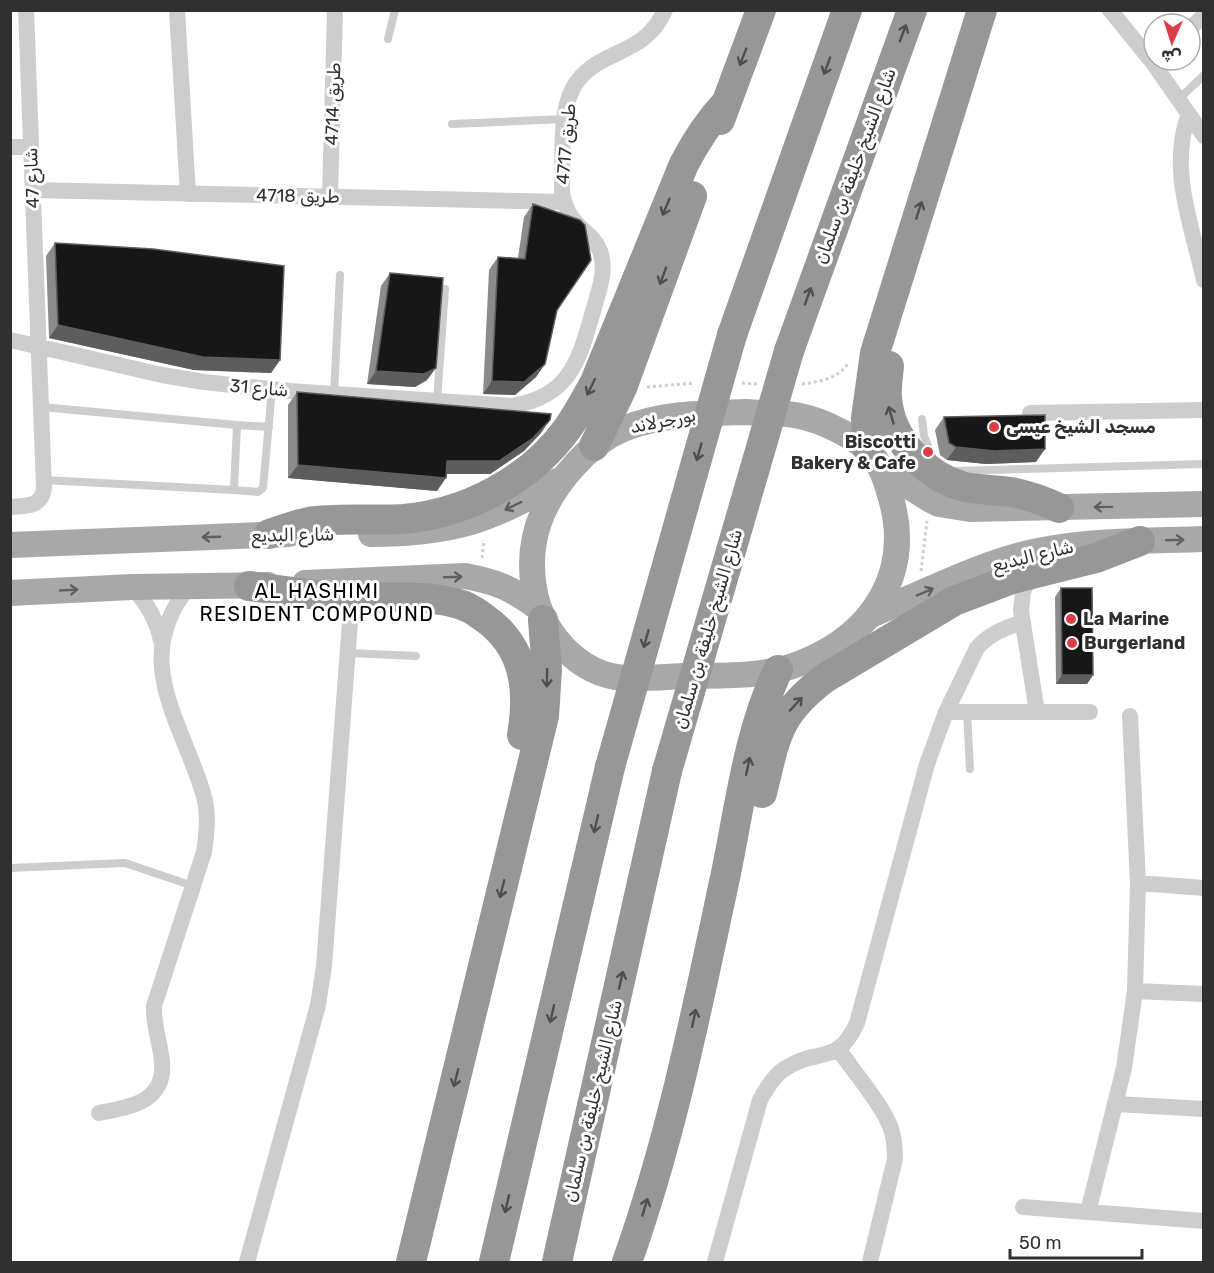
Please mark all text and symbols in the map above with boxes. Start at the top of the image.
north arrow [1142,12,1202,72]
one-way arrow [898,25,909,43]
text: ش [1161,46,1182,66]
one-way arrow [737,47,748,65]
one-way arrow [821,56,832,74]
street label: طريق 4714 [321,62,345,146]
street label: شارع الشيخ خليفة بن سلمان [809,65,903,268]
street label: طريق 4717 [551,103,581,185]
street label: شارع 47 [20,147,45,209]
street label: طريق 4718 [256,184,340,208]
one-way arrow [660,198,671,216]
one-way arrow [914,201,925,220]
one-way arrow [656,266,667,285]
one-way arrow [804,287,815,306]
street label: شارع 31 [229,374,289,403]
one-way arrow [585,378,597,396]
street label: بورجرلاند [628,404,698,438]
one-way arrow [885,406,896,425]
place label: مسجد الشيخ عيسى [1006,416,1156,440]
marker: مسجد الشيخ عيسى [987,420,1001,434]
place label: Biscotti Bakery & Cafe [791,431,916,474]
one-way arrow [693,442,704,461]
marker: Biscotti Bakery & Cafe [921,445,935,459]
one-way arrow [505,501,523,512]
one-way arrow [1094,501,1114,512]
street label: شارع البديع [251,523,335,549]
street label: شارع الشيخ خليفة بن سلمان [669,526,749,732]
one-way arrow [201,531,221,542]
street label: شارع البديع [990,535,1076,579]
one-way arrow [1164,535,1184,546]
one-way arrow [442,571,462,582]
district label: AL HASHIMI RESIDENT COMPOUND [199,579,435,626]
one-way arrow [58,585,78,596]
one-way arrow [915,586,933,597]
place label: La Marine [1083,608,1170,630]
marker: La Marine [1064,612,1078,626]
one-way arrow [640,630,651,649]
place label: Burgerland [1084,632,1185,654]
marker: Burgerland [1065,636,1079,650]
one-way arrow [541,667,553,687]
one-way arrow [789,697,803,712]
one-way arrow [742,756,754,775]
one-way arrow [590,814,602,833]
one-way arrow [496,879,508,898]
one-way arrow [615,971,627,990]
street label: شارع الشيخ خليفة بن سلمان [559,998,629,1205]
one-way arrow [545,1004,557,1023]
one-way arrow [689,1009,700,1028]
one-way arrow [450,1069,462,1088]
one-way arrow [501,1194,513,1213]
one-way arrow [640,1198,651,1217]
scale bar [1010,1222,1142,1260]
text: 50 m [1019,1232,1062,1254]

